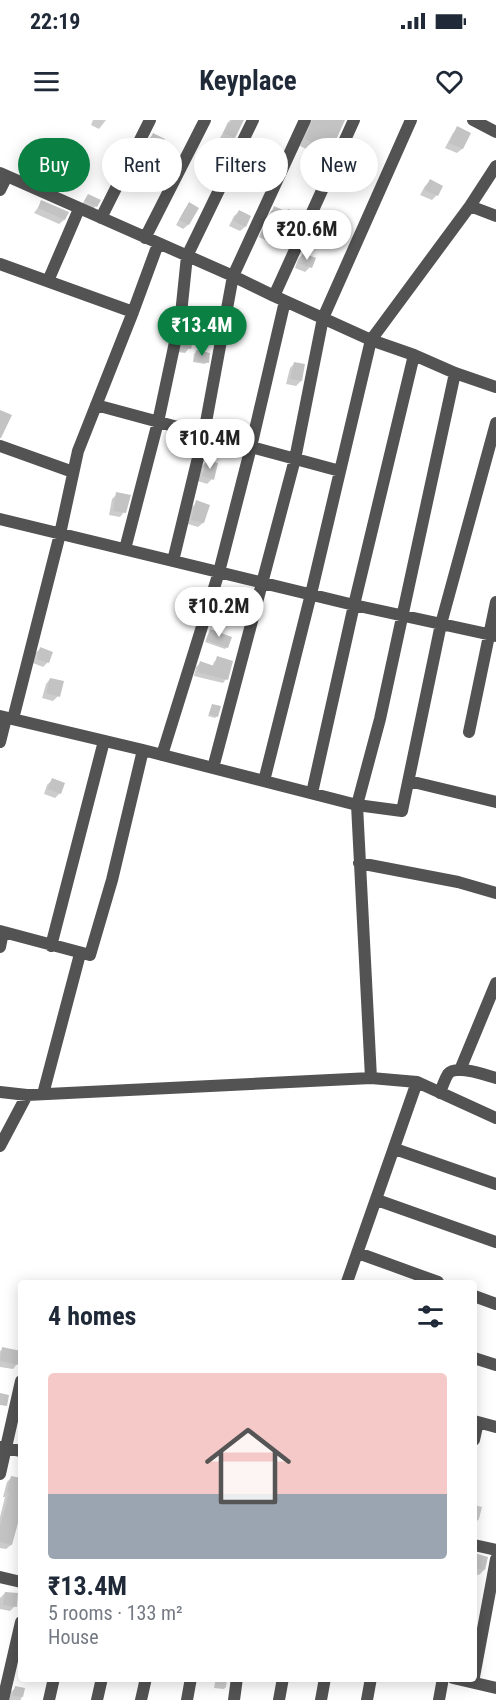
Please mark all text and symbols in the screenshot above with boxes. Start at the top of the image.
text: 22:19 [30,9,81,34]
icon: menu [30,65,63,98]
text: Keyplace [199,65,297,97]
icon: heart [433,65,466,98]
chip: Buy [18,138,90,192]
chip: Rent [102,138,182,192]
chip: Filters [194,138,288,192]
chip: New [300,138,378,192]
pin: ₹20.6M [258,210,356,261]
text: ₹20.6M [277,217,337,241]
pin: ₹13.4M [153,306,251,357]
text: ₹13.4M [172,313,232,337]
pin: ₹10.4M [161,419,259,470]
text: ₹10.4M [180,426,240,450]
pin: ₹10.2M [170,587,268,638]
text: ₹10.2M [189,594,249,618]
icon: filters [414,1300,447,1333]
text: 4 homes [48,1301,136,1331]
icon: home [194,1412,302,1520]
text: ₹13.4M [48,1571,127,1601]
text: 5 rooms · 133 m² [48,1601,183,1625]
text: House [48,1625,99,1649]

